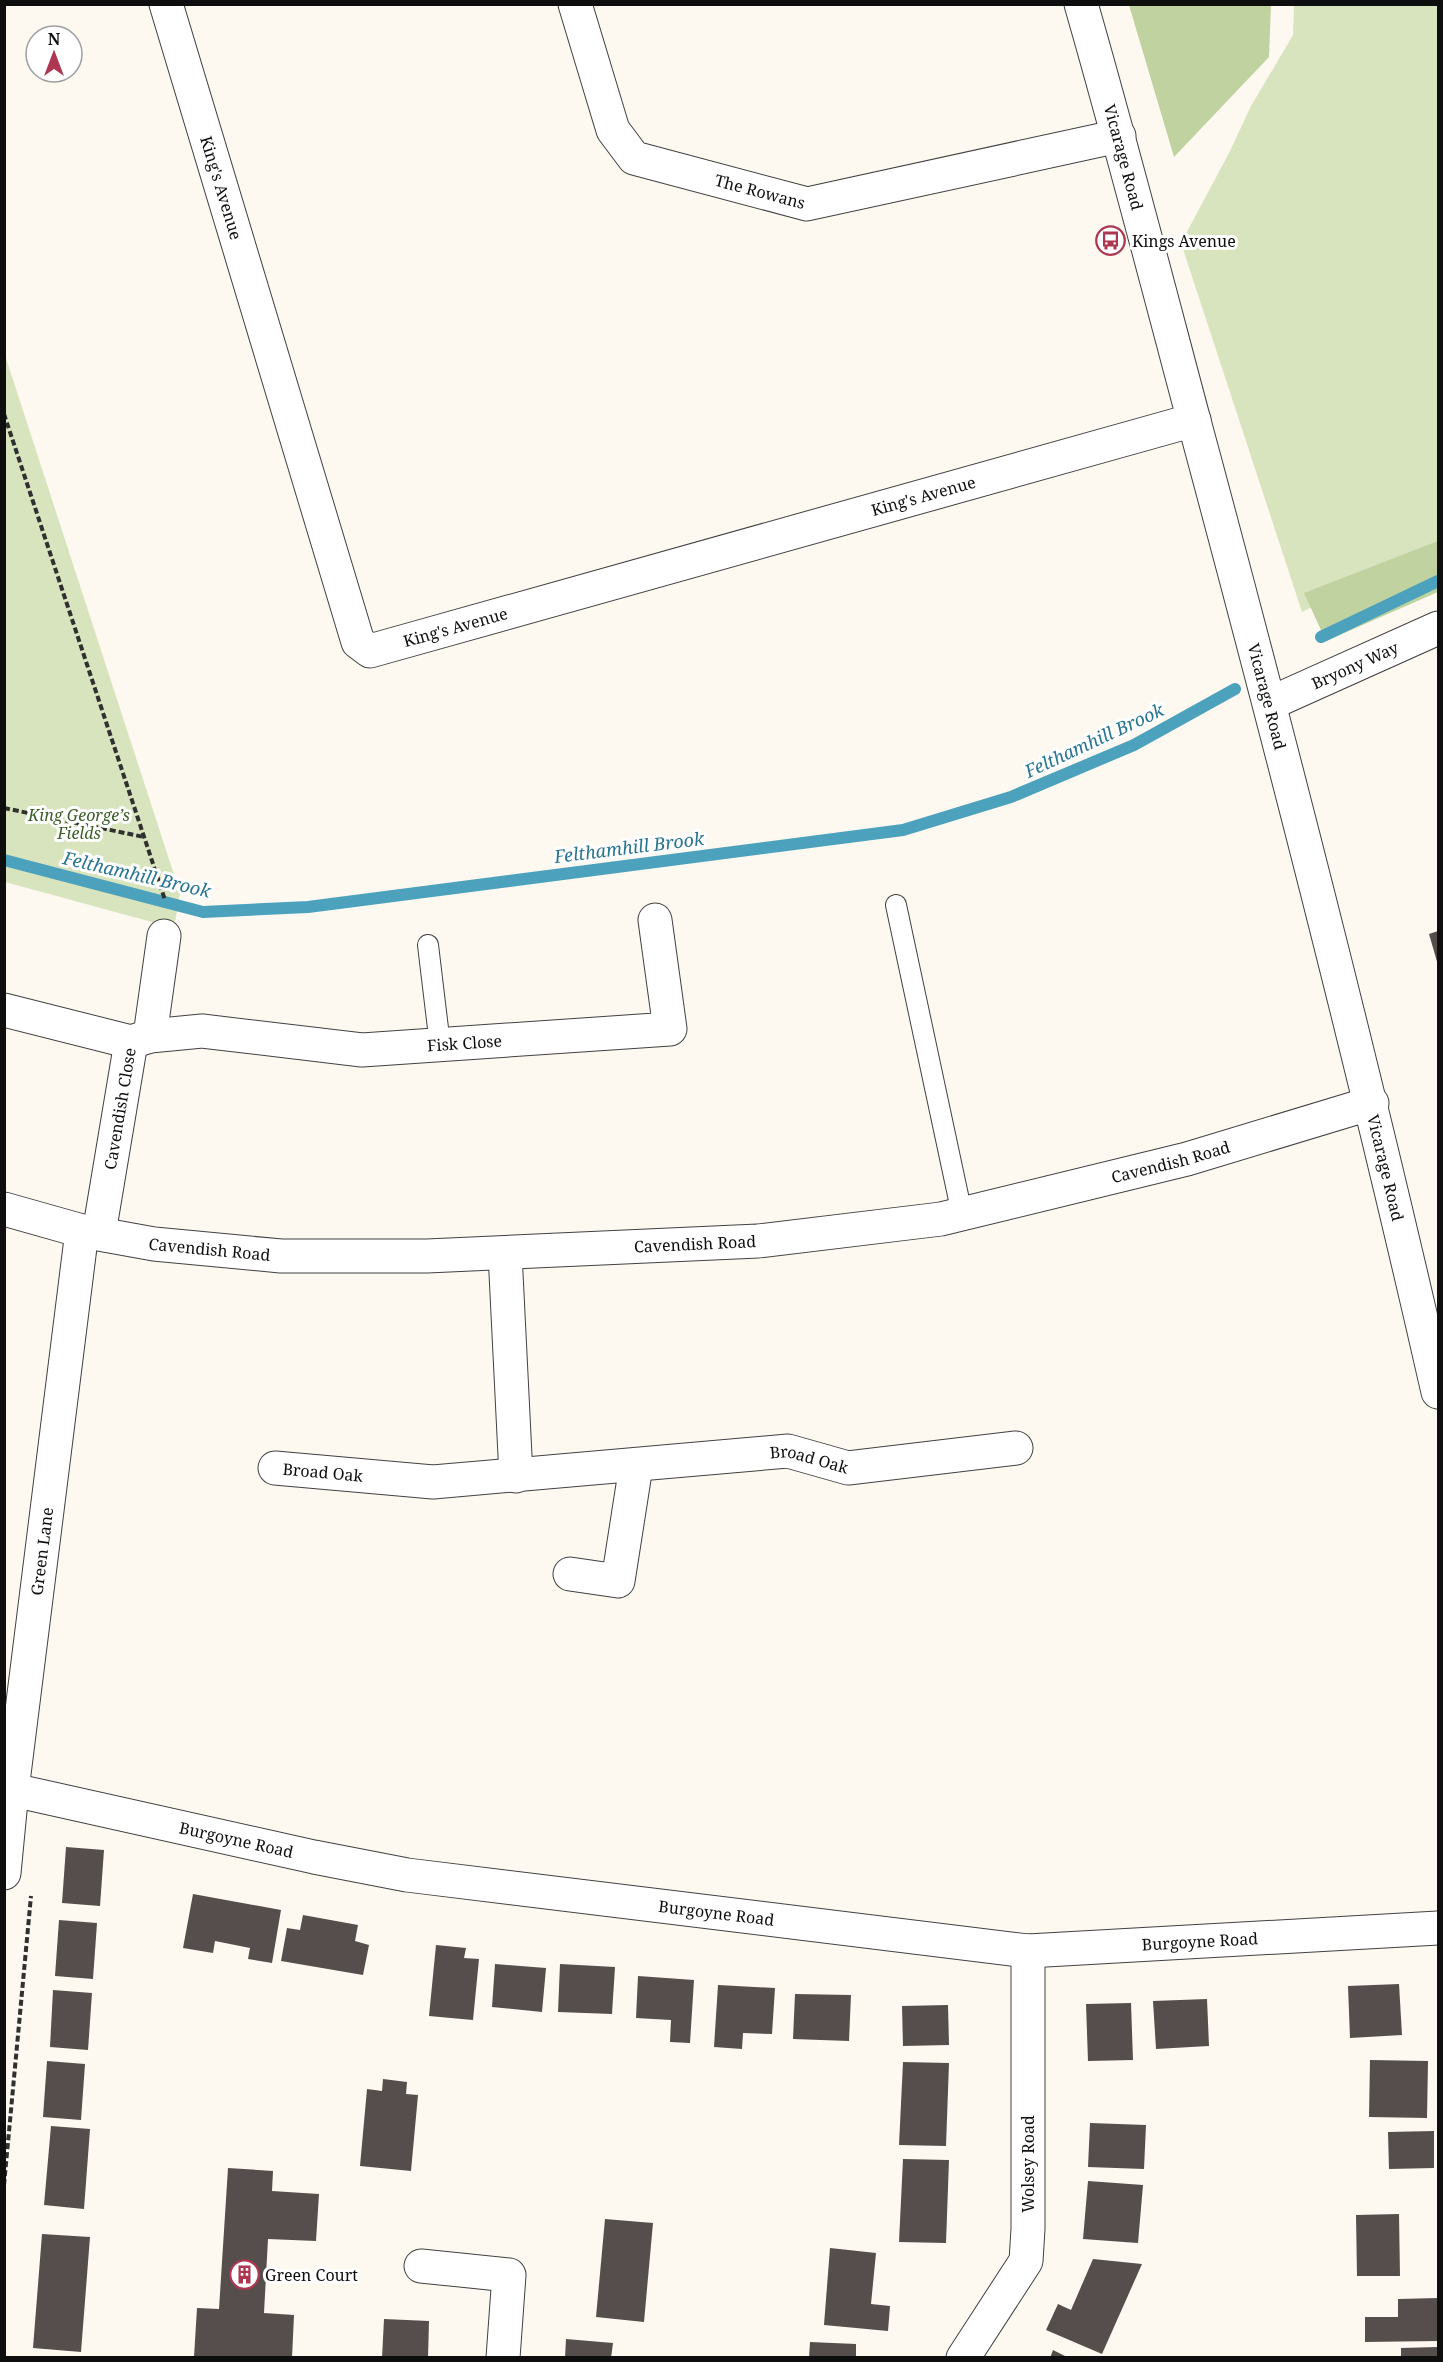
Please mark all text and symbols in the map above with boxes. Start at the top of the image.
north arrow [24,24,84,84]
text: N [48,28,61,50]
street label: Vicarage Road [1099,102,1149,213]
street label: King's Avenue [195,133,247,242]
street label: The Rowans [712,169,808,214]
bus stop icon: Kings Avenue [1095,225,1127,257]
place label: Kings Avenue [1132,230,1236,252]
street label: King's Avenue [869,471,978,521]
street label: King's Avenue [401,602,510,652]
street label: Bryony Way [1308,636,1403,694]
street label: Vicarage Road [1243,641,1292,752]
water label: Felthamhill Brook [1020,697,1168,783]
park label: King George’s Fields [27,804,130,844]
water label: Felthamhill Brook [552,826,706,868]
water label: Felthamhill Brook [60,845,214,903]
street label: Fisk Close [426,1029,503,1057]
street label: Cavendish Close [99,1046,141,1171]
street label: Vicarage Road [1362,1112,1409,1223]
street label: Cavendish Road [1109,1136,1233,1188]
street label: Cavendish Road [633,1230,757,1258]
street label: Cavendish Road [147,1232,272,1266]
street label: Broad Oak [769,1440,852,1479]
street label: Broad Oak [282,1458,365,1487]
street label: Green Lane [25,1506,58,1597]
street label: Burgoyne Road [177,1816,296,1863]
street label: Burgoyne Road [657,1895,776,1931]
street label: Burgoyne Road [1141,1927,1259,1956]
street label: Wolsey Road [1017,2115,1039,2213]
building icon: Green Court [228,2259,260,2291]
place label: Green Court [265,2264,358,2286]

